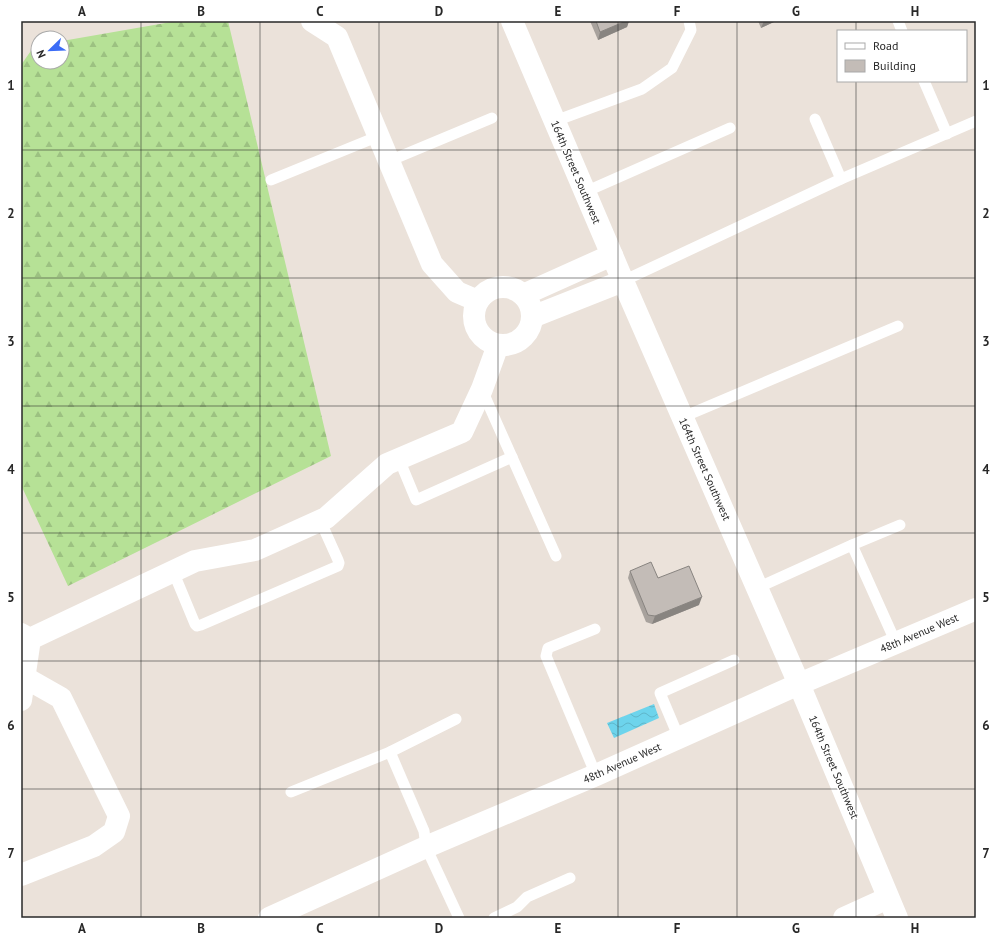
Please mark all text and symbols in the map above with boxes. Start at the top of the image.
text: A [78,3,86,20]
text: B [197,3,205,20]
text: C [316,3,324,20]
text: D [435,3,443,20]
text: E [555,3,562,20]
text: F [674,3,681,20]
text: G [792,3,800,20]
text: H [911,3,919,20]
north arrow [30,30,70,70]
legend [837,30,967,82]
text: Road [873,38,898,53]
text: N [33,48,49,60]
text: Building [873,58,916,73]
text: 1 [7,77,15,94]
text: 1 [982,77,990,94]
street label: 164th Street Southwest [548,118,604,226]
text: 2 [7,205,15,222]
text: 2 [982,205,990,222]
text: 3 [7,333,15,350]
text: 3 [982,333,990,350]
street label: 164th Street Southwest [676,415,734,523]
text: 4 [7,461,15,478]
text: 4 [982,461,990,478]
text: 5 [7,589,15,606]
text: 5 [982,589,990,606]
street label: 48th Avenue West [878,610,961,656]
street label: 164th Street Southwest [806,713,862,821]
text: 6 [7,717,15,734]
text: 6 [982,717,990,734]
street label: 48th Avenue West [581,739,663,786]
text: 7 [7,845,15,862]
text: 7 [982,845,990,862]
text: A [78,920,86,937]
text: B [197,920,205,937]
text: C [316,920,324,937]
text: D [435,920,443,937]
text: E [555,920,562,937]
text: F [674,920,681,937]
text: G [792,920,800,937]
text: H [911,920,919,937]

